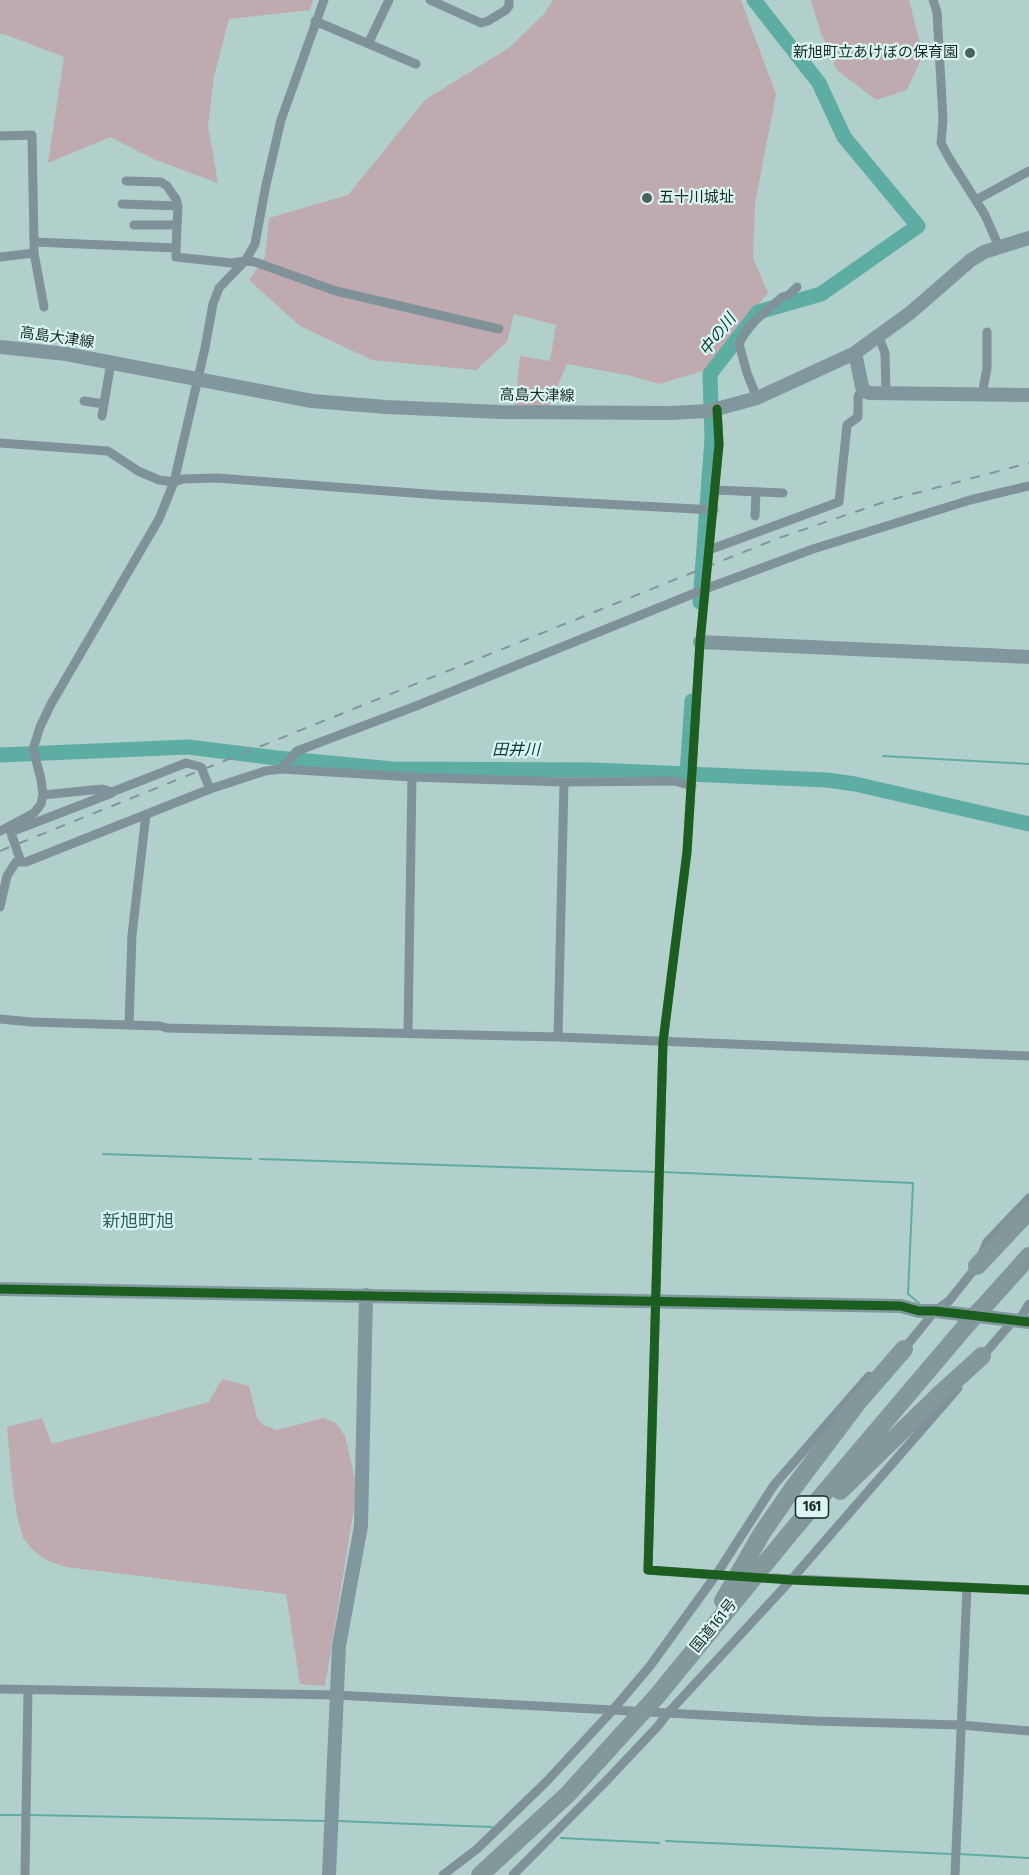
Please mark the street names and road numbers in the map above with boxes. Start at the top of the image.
street label: 高島大津線 [19,324,95,352]
street label: 高島大津線 [499,386,575,406]
road number: 161 [796,1496,828,1518]
street label: 国道161号 [687,1596,741,1656]

